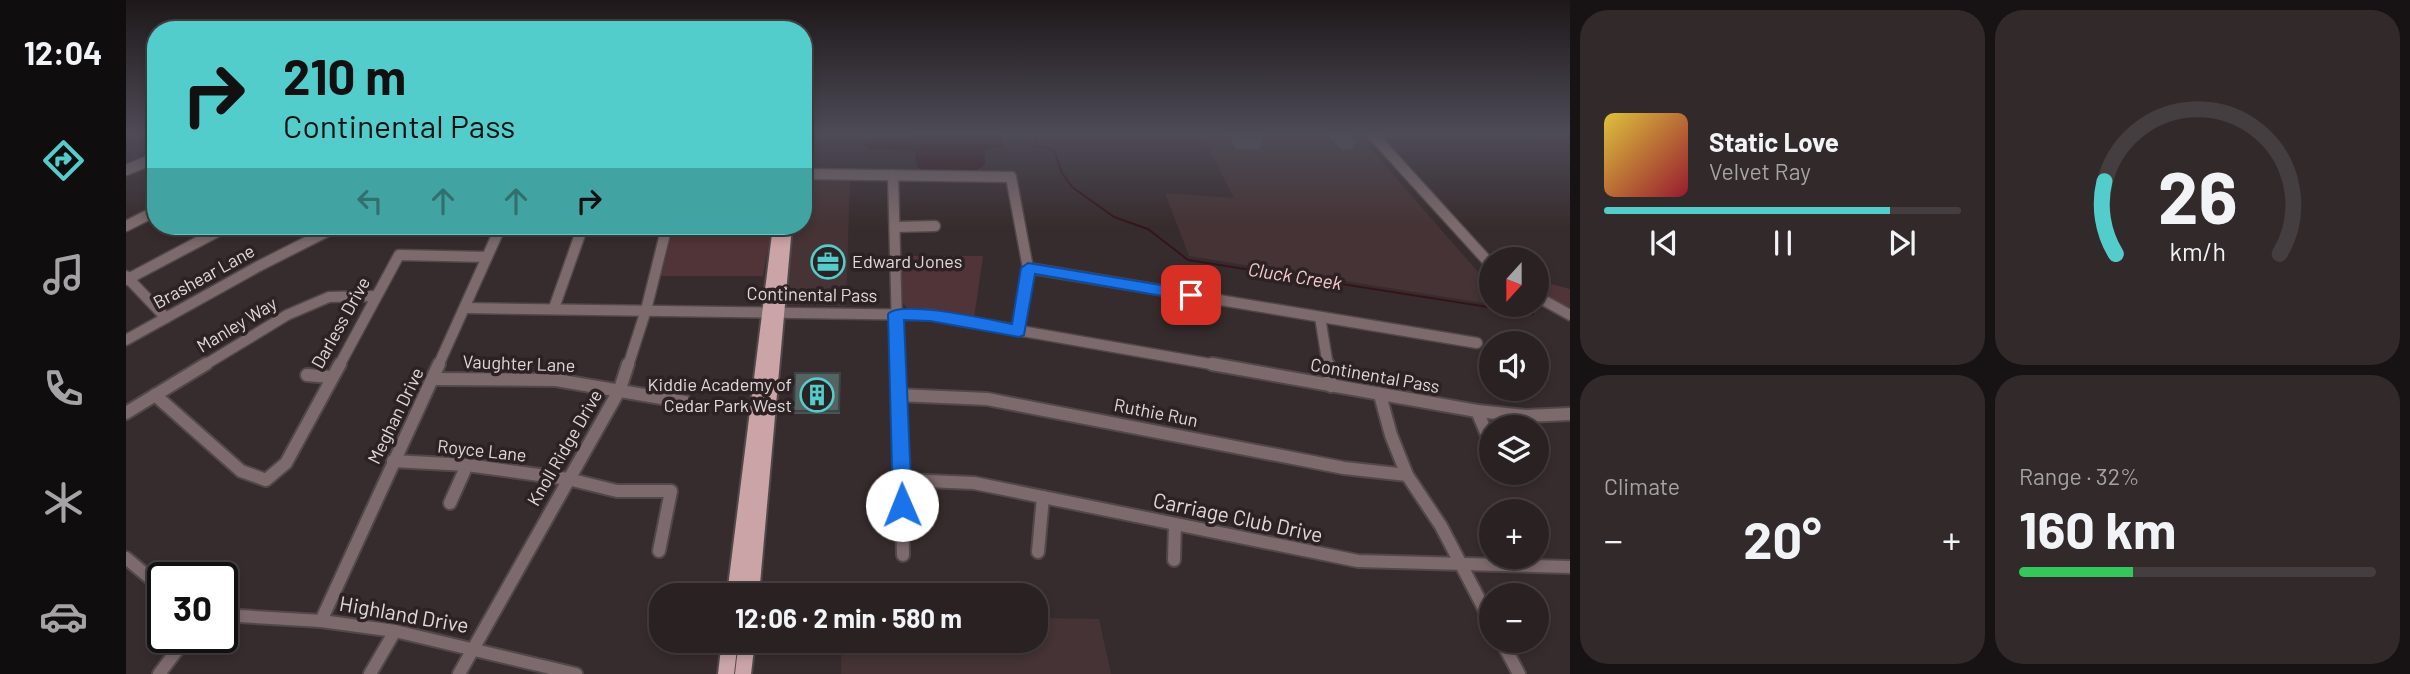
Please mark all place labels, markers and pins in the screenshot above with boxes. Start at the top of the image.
office icon: Edward Jones [809,243,847,281]
place label: Edward Jones [852,250,962,272]
pin [1161,265,1221,325]
place label: Kiddie Academy of Cedar Park West [648,373,792,416]
building icon: Kiddie Academy of Cedar Park West [798,376,836,414]

